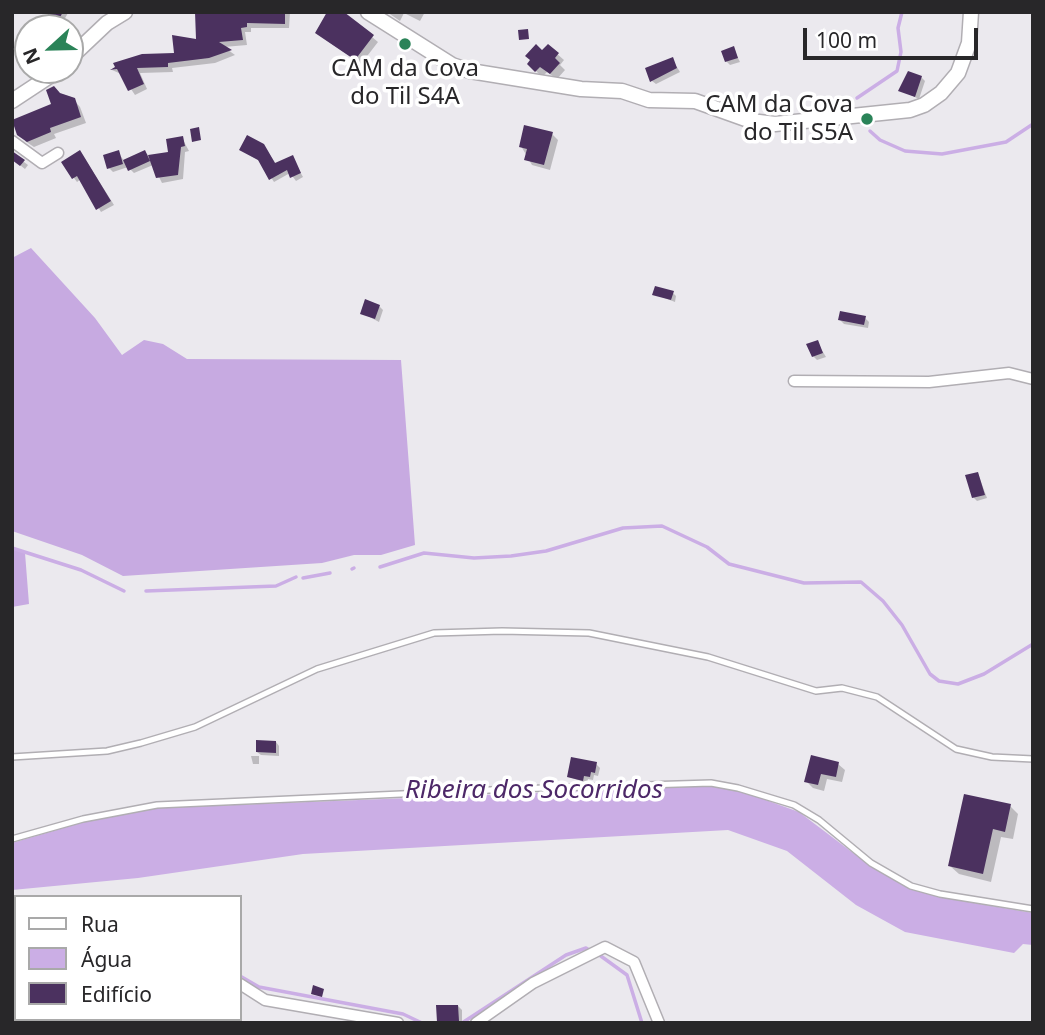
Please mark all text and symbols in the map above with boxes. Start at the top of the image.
north arrow [14,14,84,84]
scale bar [807,14,982,58]
text: 100 m [816,26,877,54]
marker: CAM da Cova do Til S4A [397,36,413,52]
text: N [16,44,46,68]
place label: CAM da Cova do Til S4A [331,55,479,111]
place label: CAM da Cova do Til S5A [705,91,853,147]
marker: CAM da Cova do Til S5A [859,111,875,127]
water label: Ribeira dos Socorridos [405,775,663,807]
legend [14,895,242,1021]
text: Rua [81,910,119,938]
text: Água [81,945,132,973]
text: Edifício [81,980,152,1008]

